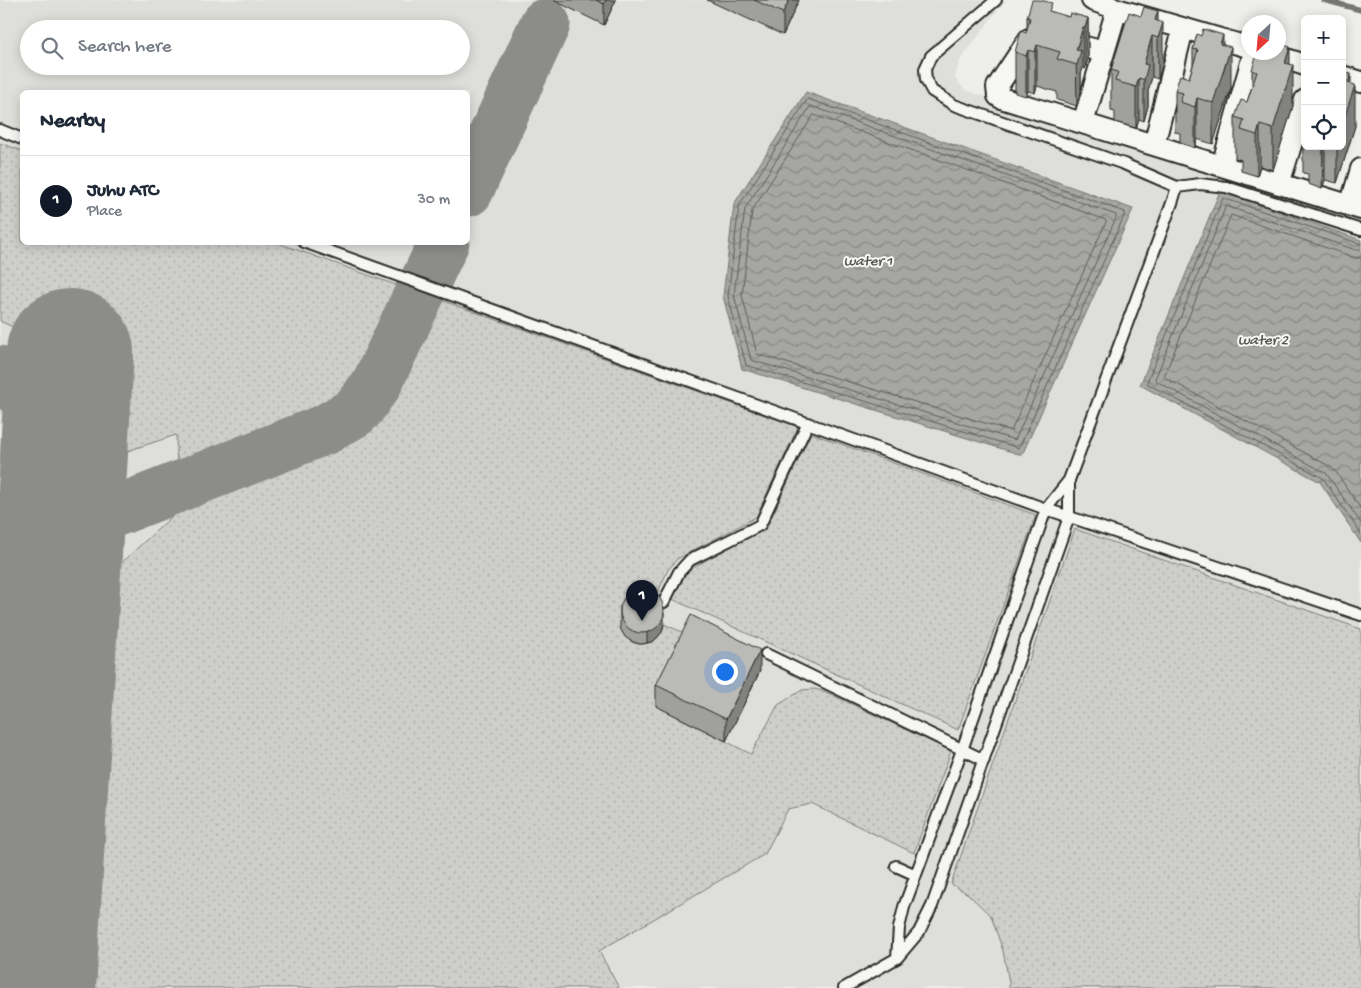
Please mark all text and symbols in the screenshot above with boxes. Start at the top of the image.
north arrow [1241,15,1286,60]
map controls [1301,15,1346,150]
button: + [1301,15,1346,60]
search box [20,20,470,75]
icon: search [38,34,66,62]
text: Search here [78,36,172,59]
button: − [1301,60,1346,105]
button: locate [1301,105,1346,150]
text: Nearby [40,110,105,135]
text: Juhu ATC [87,180,158,203]
text: 1 [53,191,59,210]
text: 30 m [417,191,450,210]
text: Place [87,203,122,222]
water label: water 1 [844,253,892,271]
water label: water 2 [1238,332,1289,350]
pin: 1 [626,580,658,621]
your location [712,659,738,685]

